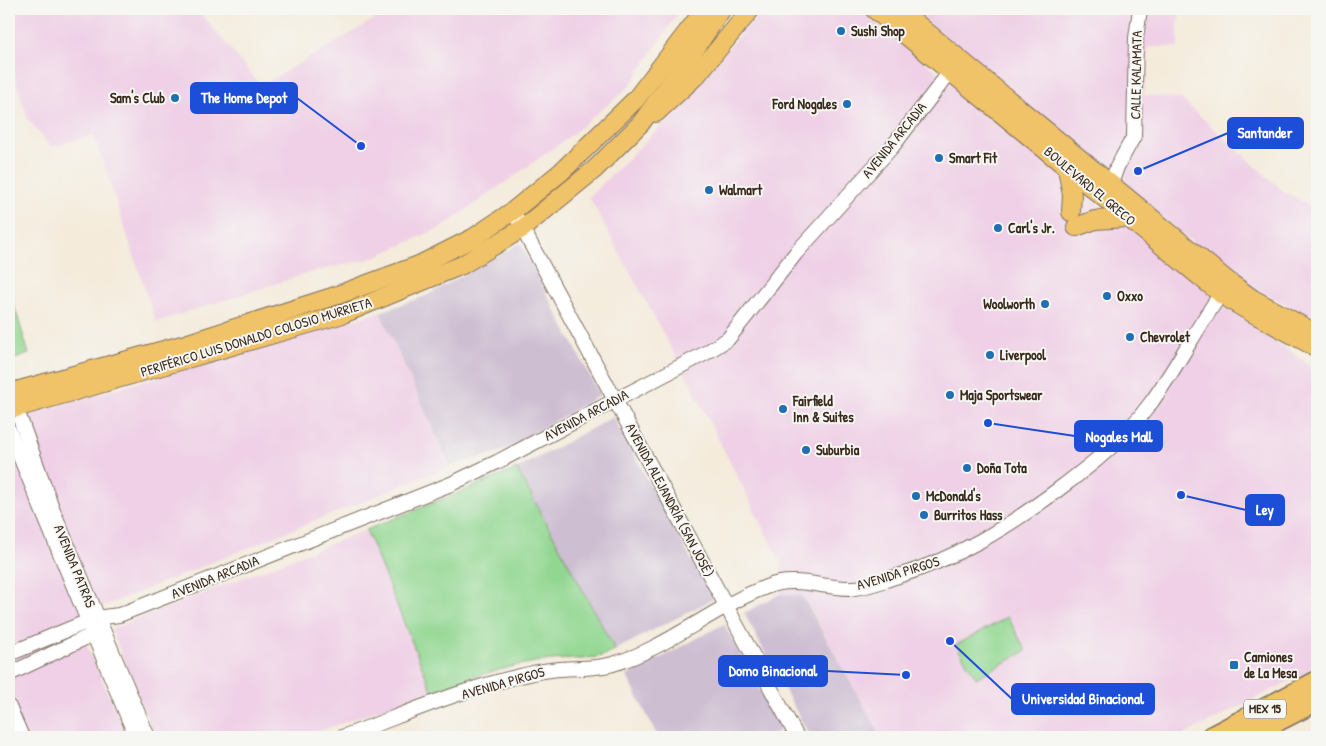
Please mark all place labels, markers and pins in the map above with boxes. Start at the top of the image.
place label: Sushi Shop [851,21,906,42]
marker: Sushi Shop [835,25,847,37]
callout: The Home Depot [191,83,297,113]
place label: Sam's Club [110,88,165,107]
marker: Sam's Club [169,92,181,104]
place label: Ford Nogales [772,94,838,115]
marker: Ford Nogales [841,98,853,110]
callout: Santander [1228,118,1303,148]
place label: Smart Fit [949,148,998,167]
marker: Smart Fit [933,152,945,164]
place label: Walmart [719,180,763,199]
marker: Walmart [703,184,715,196]
place label: Carl's Jr. [1008,218,1055,237]
marker: Carl's Jr. [992,222,1004,234]
place label: Oxxo [1117,286,1143,305]
marker: Oxxo [1101,290,1113,302]
place label: Woolworth [983,294,1035,313]
marker: Woolworth [1039,298,1051,310]
place label: Chevrolet [1140,327,1191,346]
marker: Chevrolet [1124,331,1136,343]
place label: Liverpool [1000,345,1046,366]
marker: Liverpool [984,349,996,361]
place label: Maja Sportswear [960,385,1043,406]
marker: Maja Sportswear [944,389,956,401]
place label: Fairfield Inn & Suites [792,391,854,426]
marker: Fairfield Inn & Suites [777,403,789,415]
callout: Nogales Mall [1075,421,1162,451]
place label: Suburbia [816,440,860,459]
marker: Suburbia [800,444,812,456]
place label: Doña Tota [977,458,1027,477]
marker: Doña Tota [961,462,973,474]
place label: McDonald's [926,486,981,505]
marker: McDonald's [910,490,922,502]
callout: Ley [1246,495,1284,525]
place label: Burritos Hass [934,505,1003,524]
marker: Burritos Hass [918,509,930,521]
place label: Camiones de La Mesa [1244,647,1297,682]
callout: Domo Binacional [719,656,827,686]
marker: Camiones de La Mesa [1228,659,1240,671]
callout: Universidad Binacional [1012,684,1154,714]

